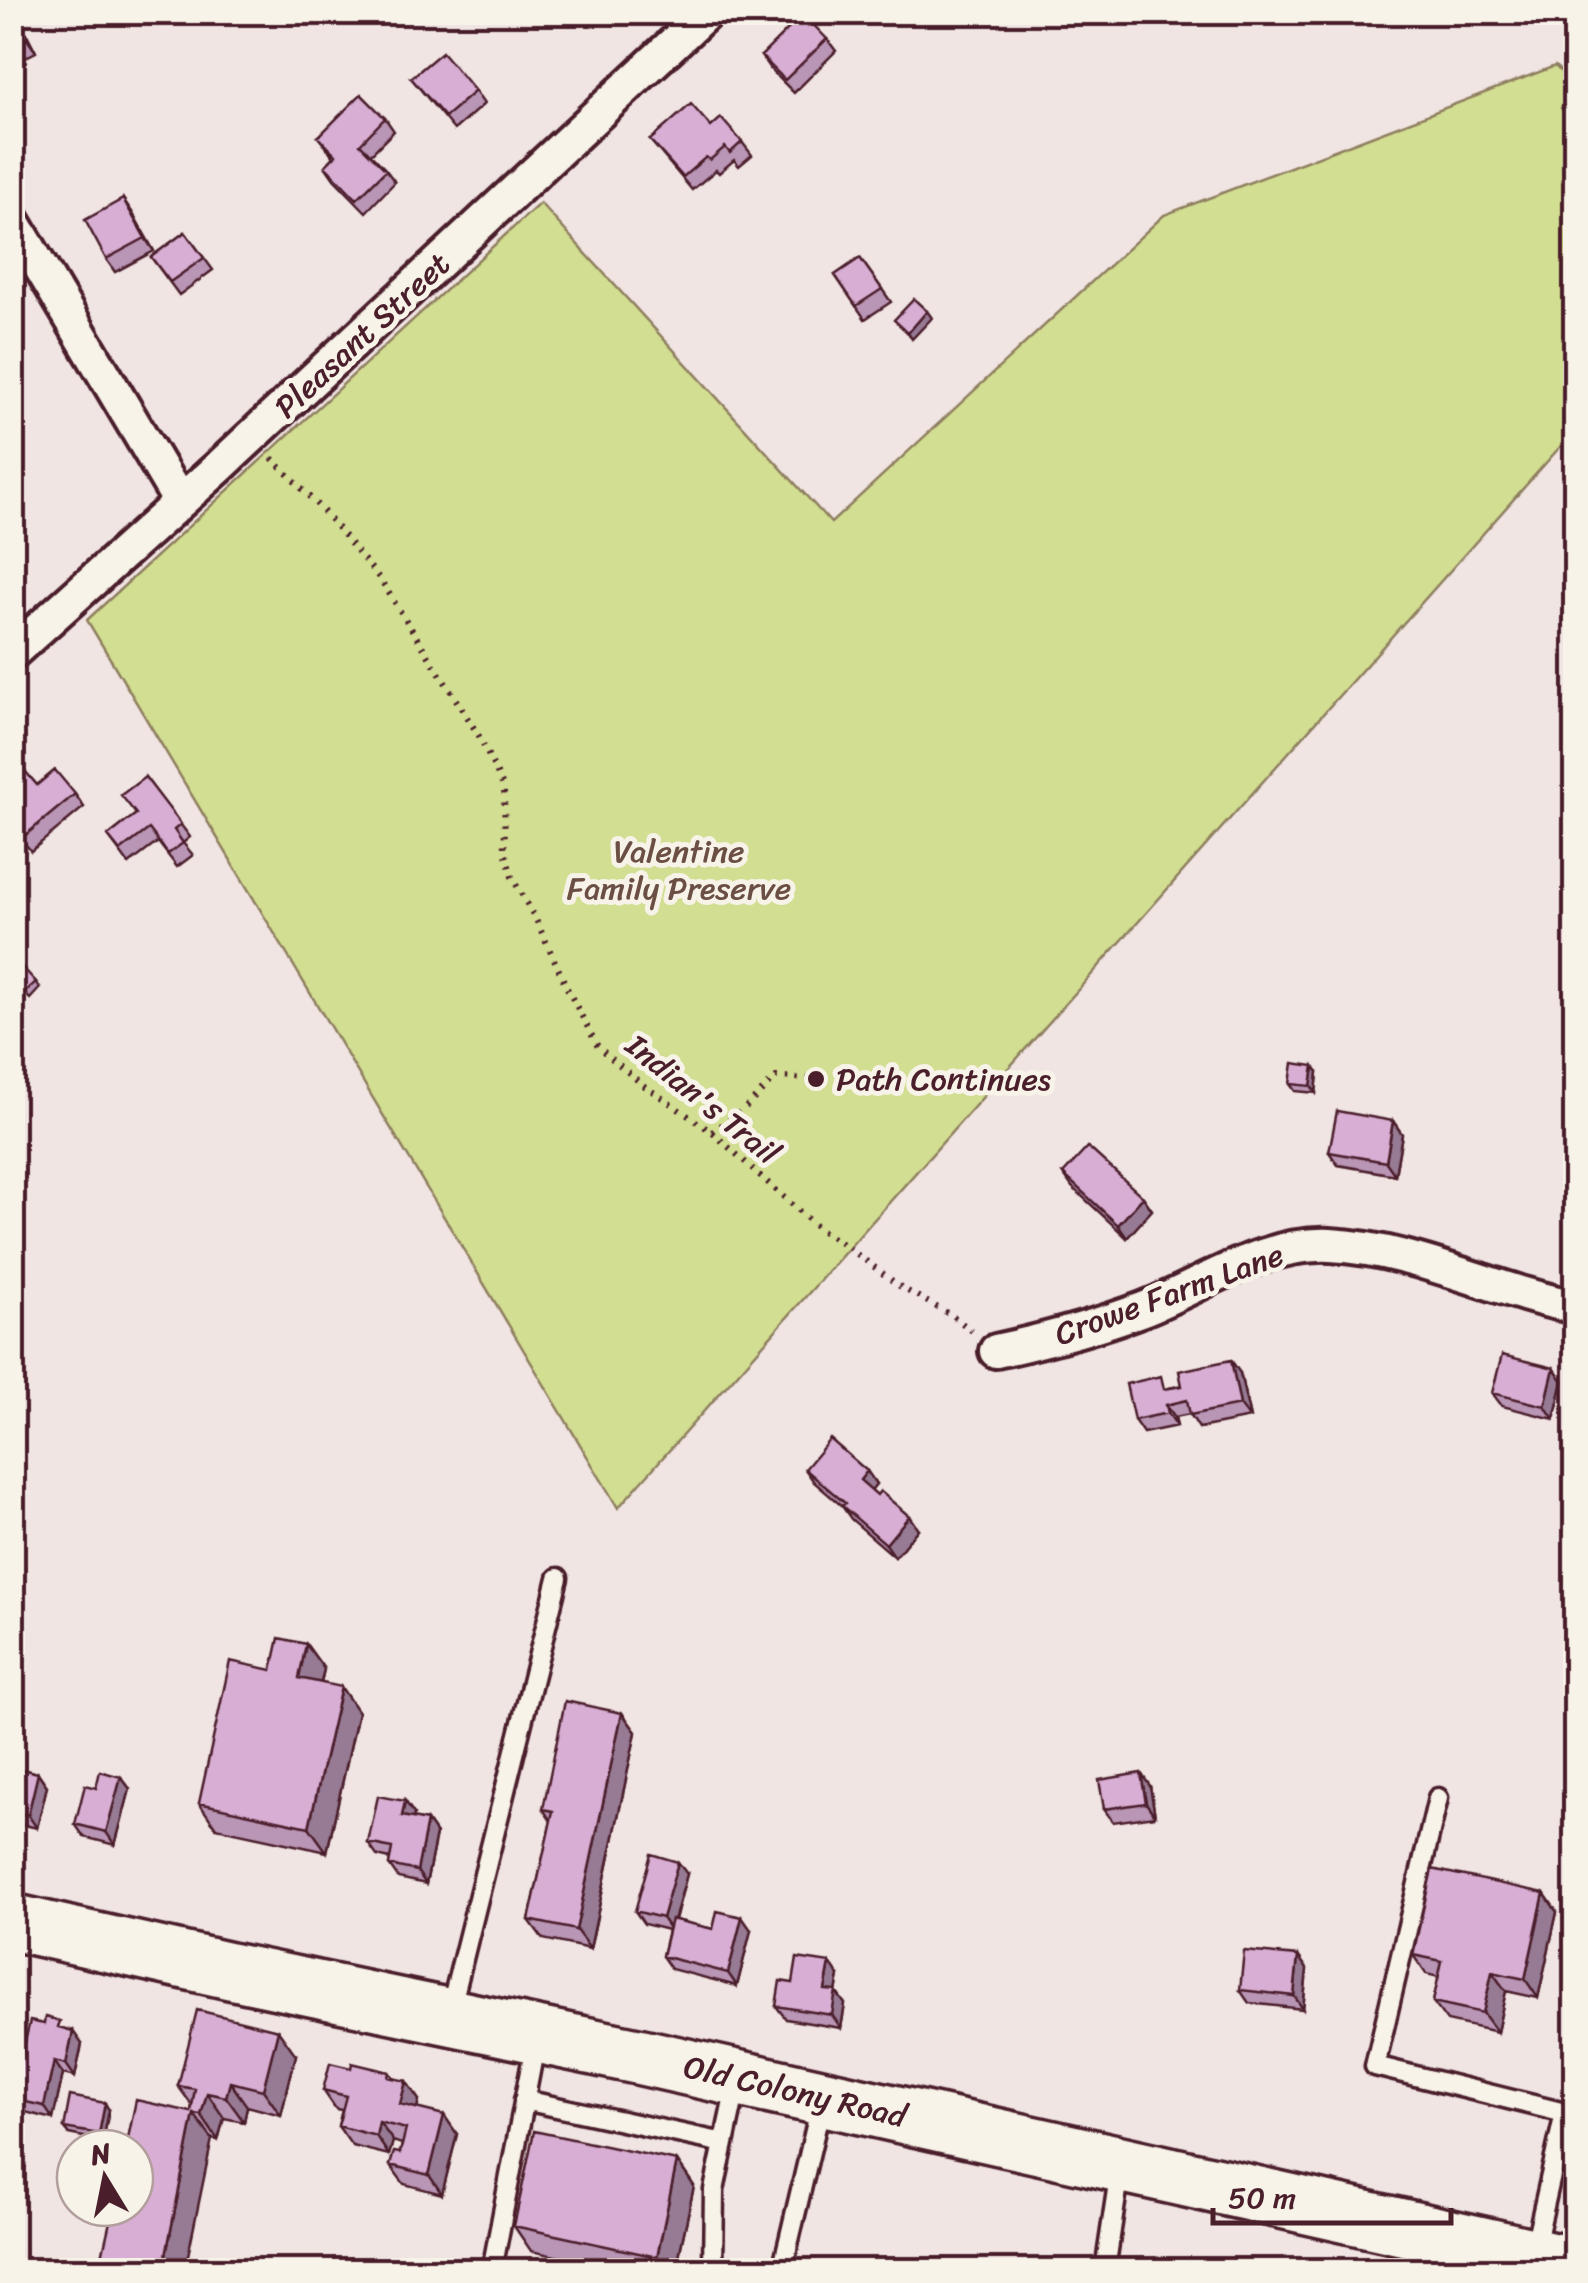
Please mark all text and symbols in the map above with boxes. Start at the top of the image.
street label: Pleasant Street [260,238,464,433]
park label: Valentine Family Preserve [567,823,791,917]
street label: Indian's Trail [612,1018,794,1181]
place label: Path Continues [836,1051,1051,1108]
marker: Path Continues [805,1068,827,1090]
street label: Crowe Farm Lane [1047,1227,1292,1362]
street label: Old Colony Road [678,2038,914,2145]
north arrow [55,2128,155,2228]
text: N [86,2128,115,2180]
scale bar [1213,2163,1450,2225]
text: 50 m [1228,2171,1296,2225]

